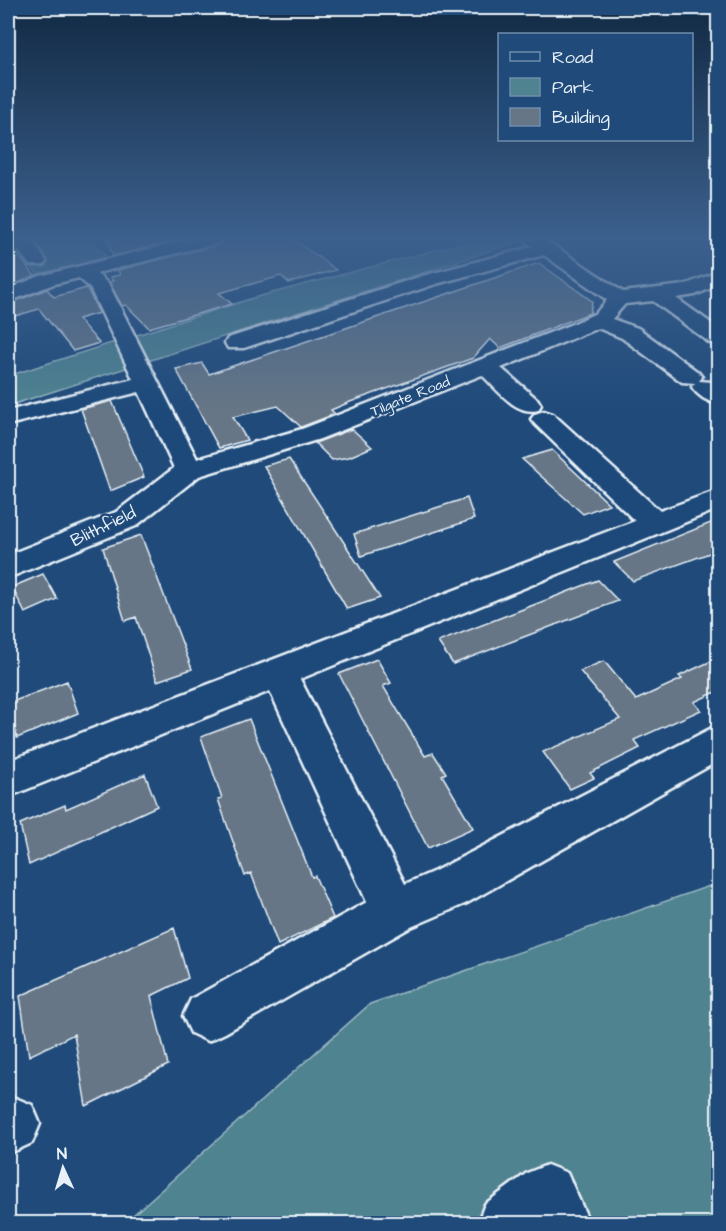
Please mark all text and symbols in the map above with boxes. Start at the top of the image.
legend [498,33,693,141]
text: Road [552,45,593,70]
text: Park [552,75,594,100]
text: Building [552,105,610,131]
street label: Tilgate Road [367,371,454,423]
street label: Blithfield [66,500,140,553]
north arrow [33,1138,93,1198]
text: N [56,1143,68,1165]

